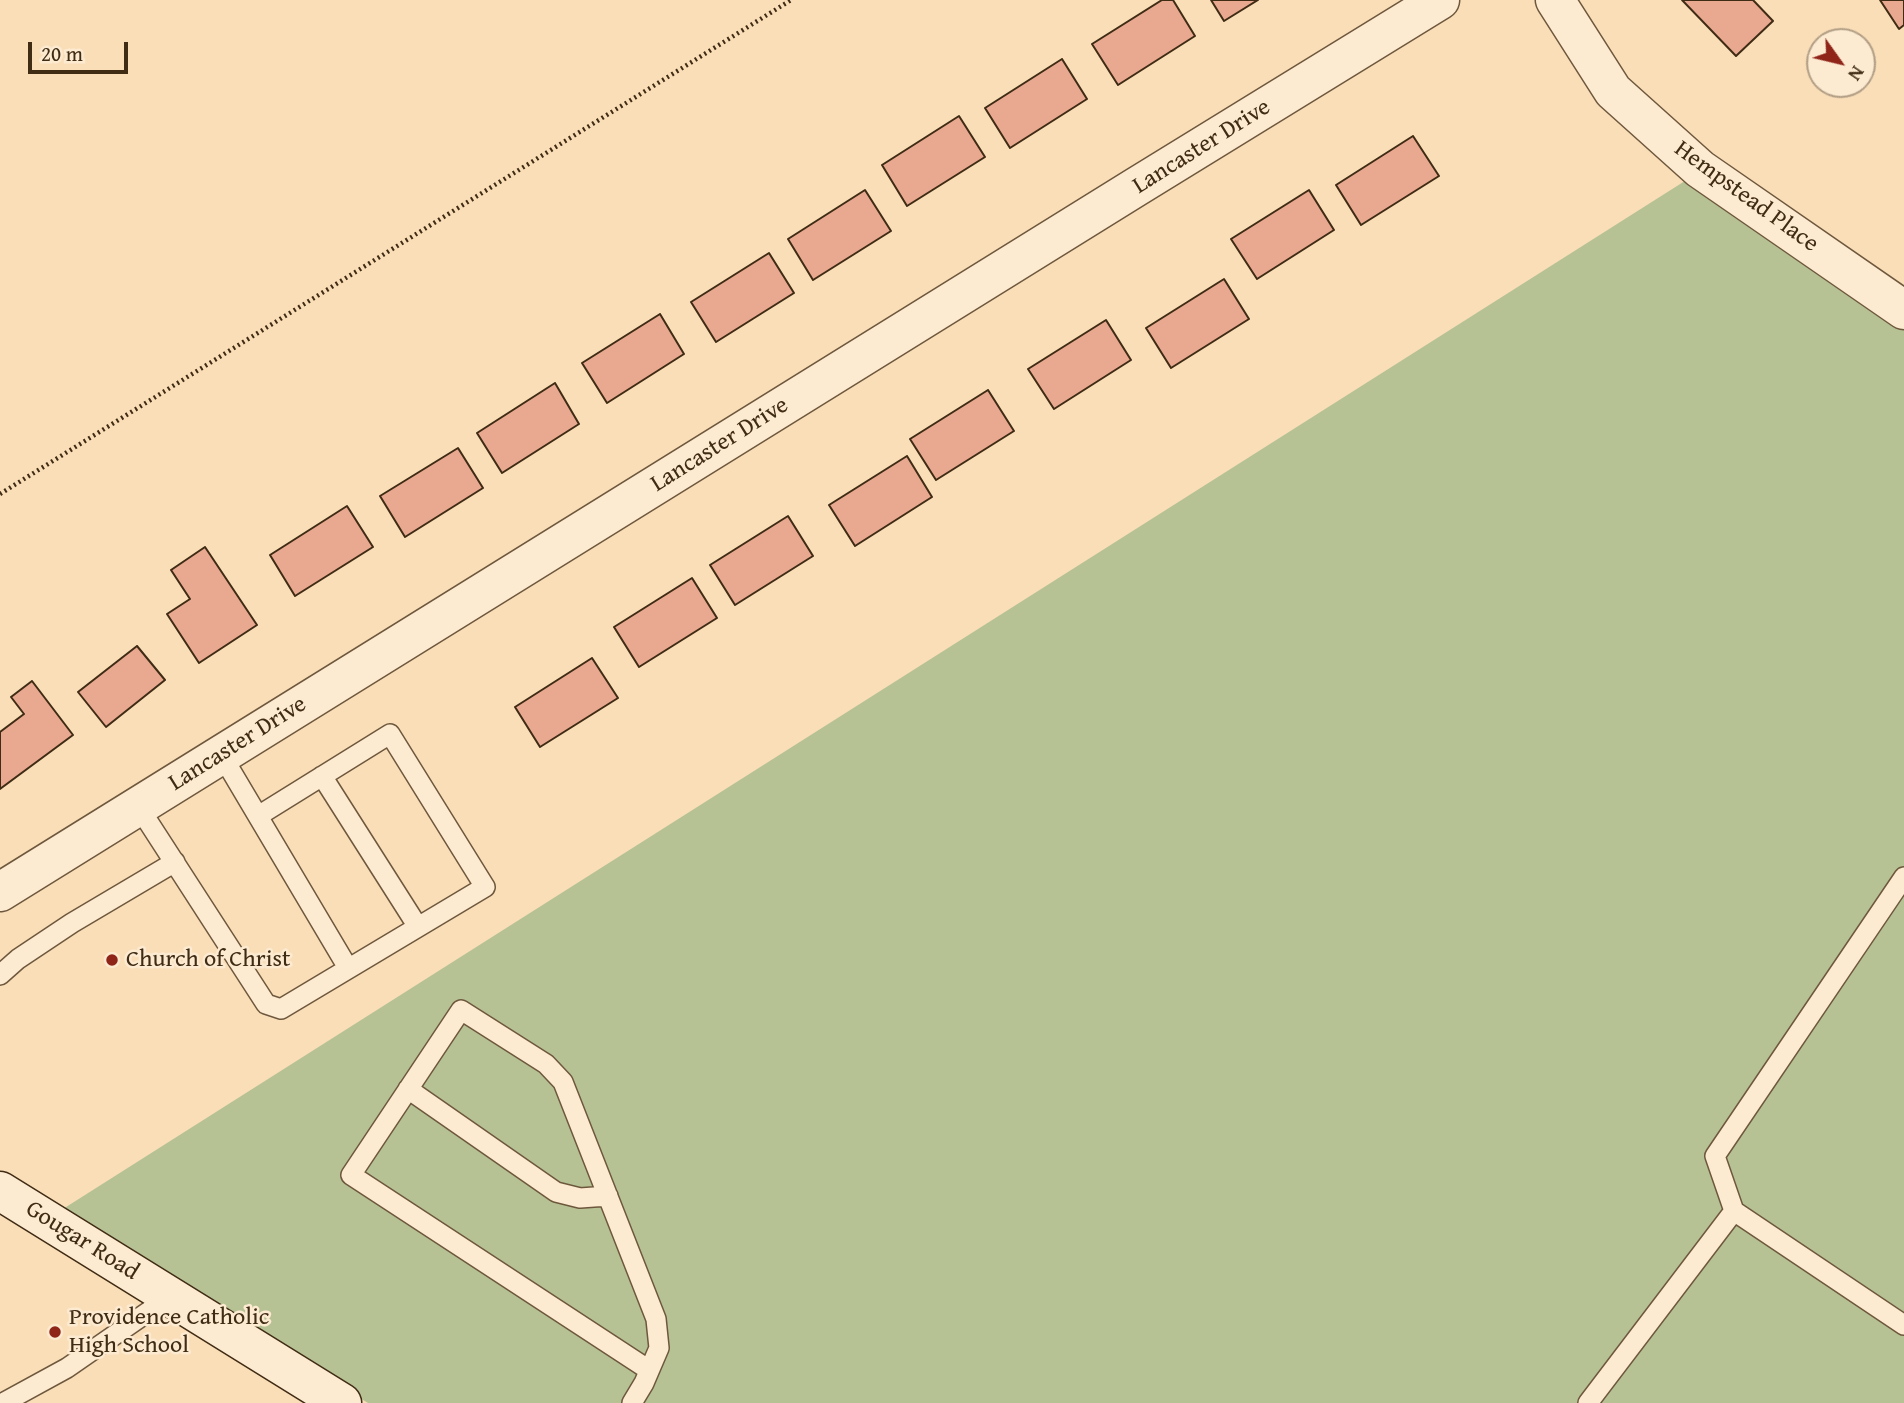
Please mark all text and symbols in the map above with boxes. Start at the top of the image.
scale bar [32,28,131,72]
north arrow [1806,28,1876,98]
text: 20 m [41,38,83,69]
text: N [1842,61,1872,87]
street label: Lancaster Drive [1128,93,1276,201]
street label: Hempstead Place [1668,135,1824,259]
street label: Lancaster Drive [646,391,794,499]
street label: Lancaster Drive [164,690,312,798]
place label: Church of Christ [126,946,290,974]
marker: Church of Christ [104,952,120,968]
street label: Gougar Road [20,1195,144,1287]
place label: Providence Catholic High School [69,1304,269,1360]
marker: Providence Catholic High School [47,1324,63,1340]

